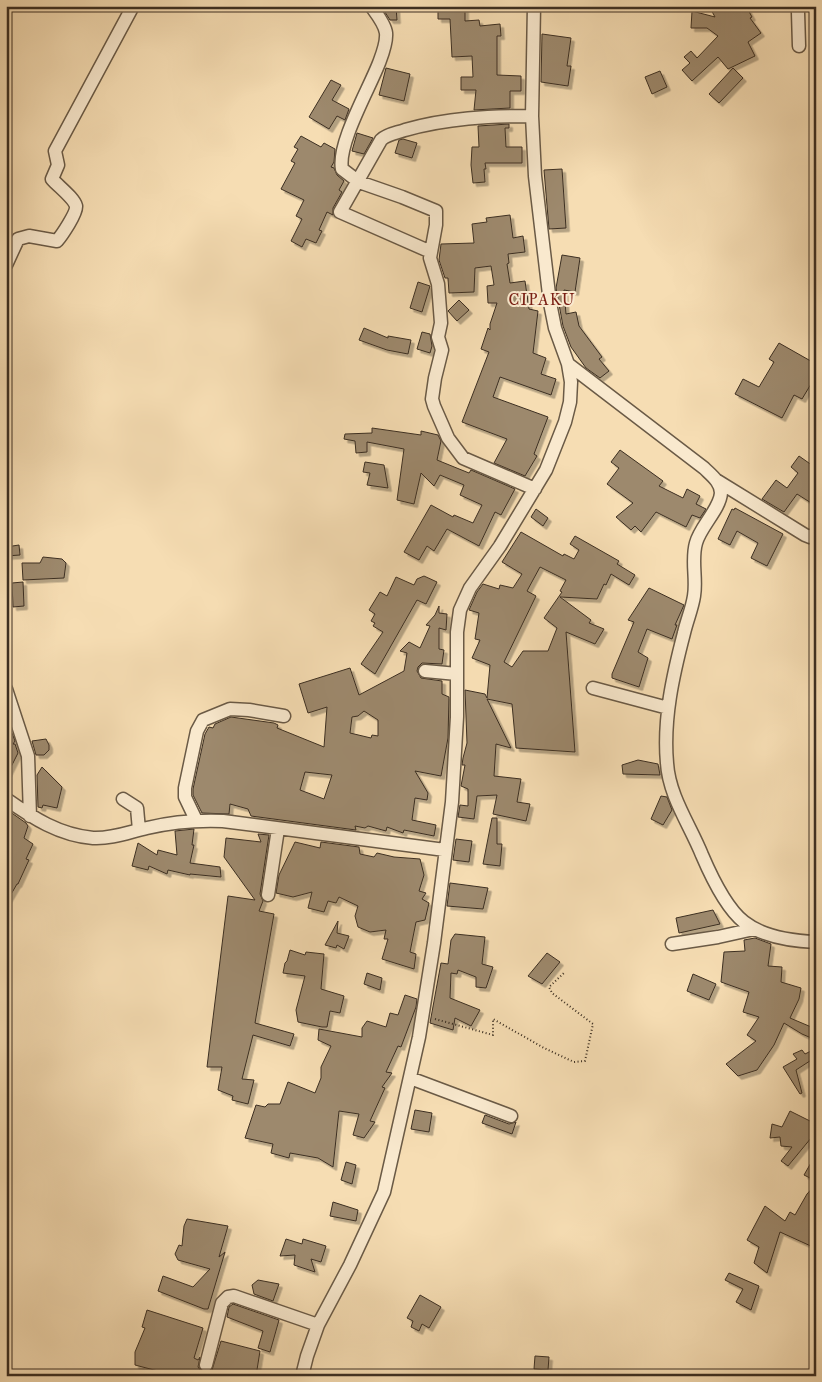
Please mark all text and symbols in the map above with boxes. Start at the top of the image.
district label: CIPAKU [509,290,575,309]

